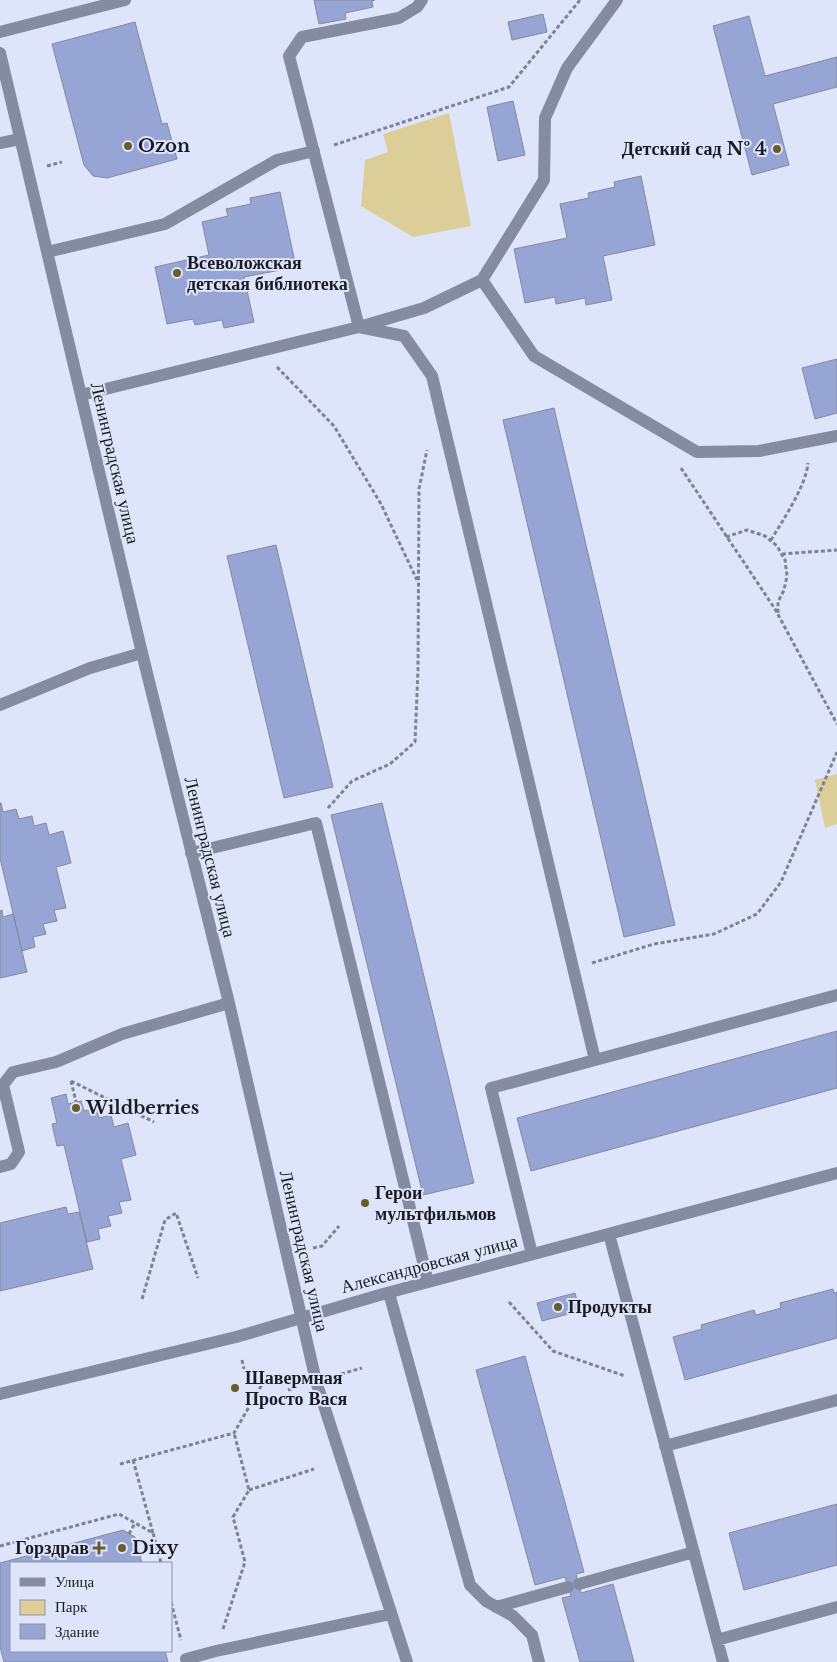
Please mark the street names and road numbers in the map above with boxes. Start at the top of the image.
street label: Ленинградская улица [86,380,144,546]
street label: Ленинградская улица [179,774,241,940]
street label: Ленинградская улица [275,1168,333,1334]
street label: Александровская улица [338,1230,520,1298]

